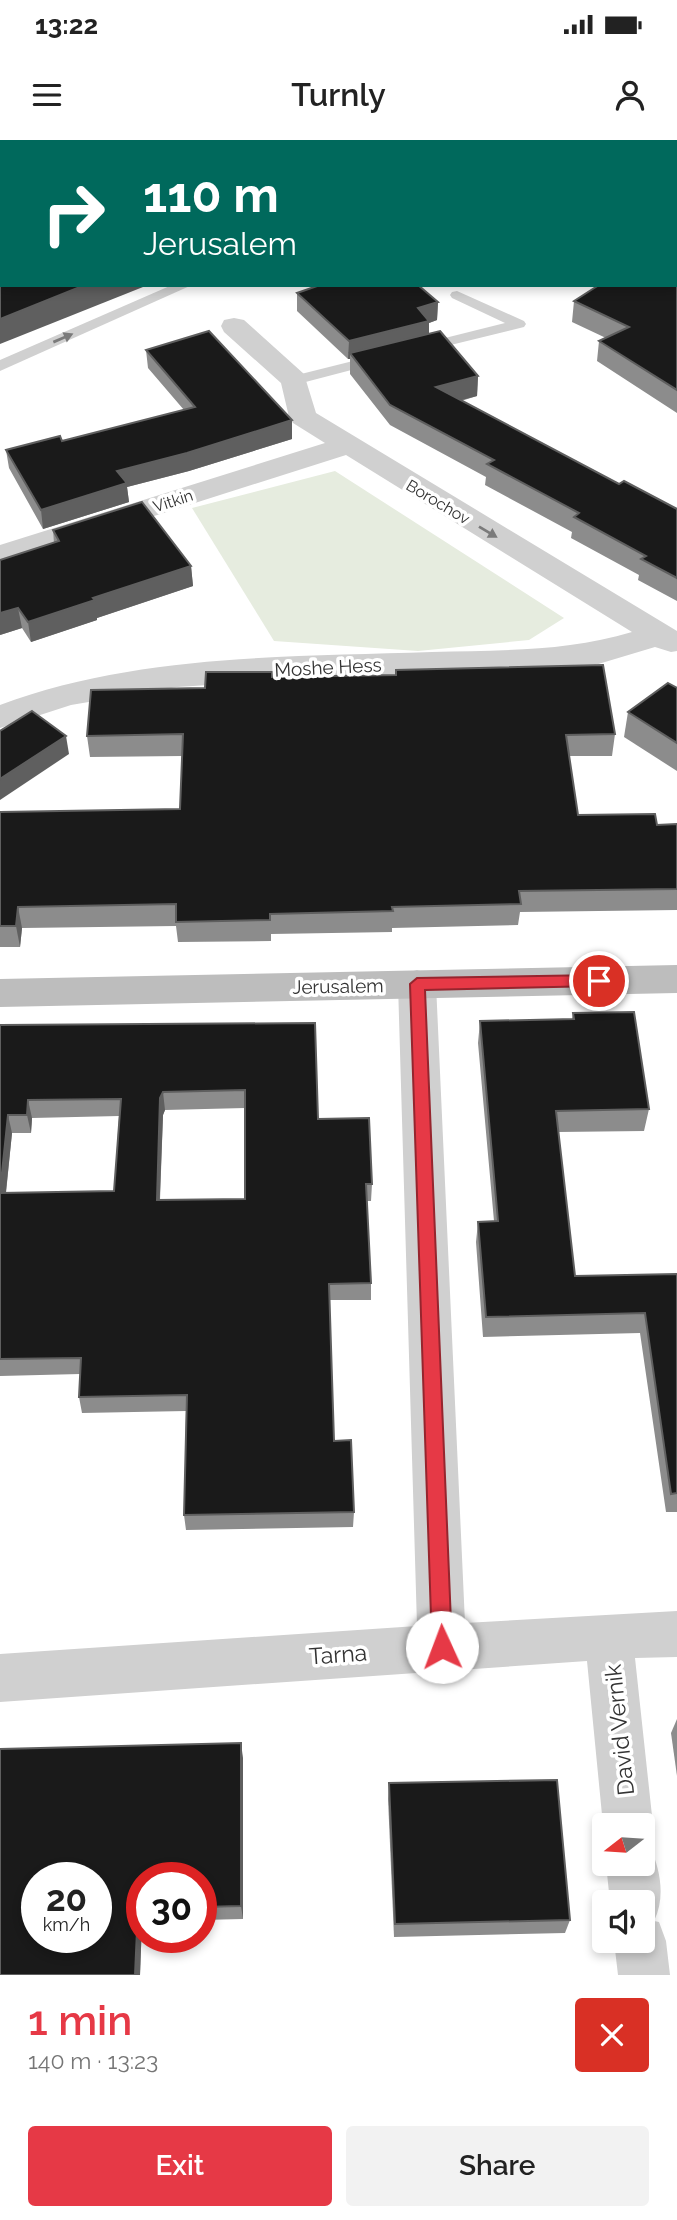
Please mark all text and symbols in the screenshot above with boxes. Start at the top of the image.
text: 13:22 [35,10,98,40]
icon: menu [28,76,66,114]
text: Turnly [291,76,386,113]
icon: person [611,76,649,114]
text: 110 m [143,166,279,223]
icon: right [28,168,119,259]
text: Jerusalem [143,225,297,262]
one-way arrow [52,332,73,343]
street label: Borochov [403,476,474,529]
street label: Vitkin [151,486,195,516]
one-way arrow [479,526,498,538]
street label: Moshe Hess [274,653,382,681]
pin [569,951,629,1011]
icon: arrive [580,962,618,1000]
street label: Jerusalem [292,974,384,998]
position arrow [405,1610,479,1684]
street label: Tarna [308,1639,368,1669]
street label: David Vernik [599,1663,639,1797]
north arrow [592,1813,654,1876]
map controls [592,1813,655,1953]
speed limit sign: 30 [126,1862,217,1953]
text: 20 [46,1878,87,1919]
button: sound [592,1890,655,1953]
text: km/h [43,1914,90,1935]
text: 1 min [28,1996,132,2045]
button: close [575,1998,649,2072]
text: 140 m · 13:23 [28,2047,158,2074]
button: Exit [28,2126,332,2206]
button: Share [346,2126,649,2206]

